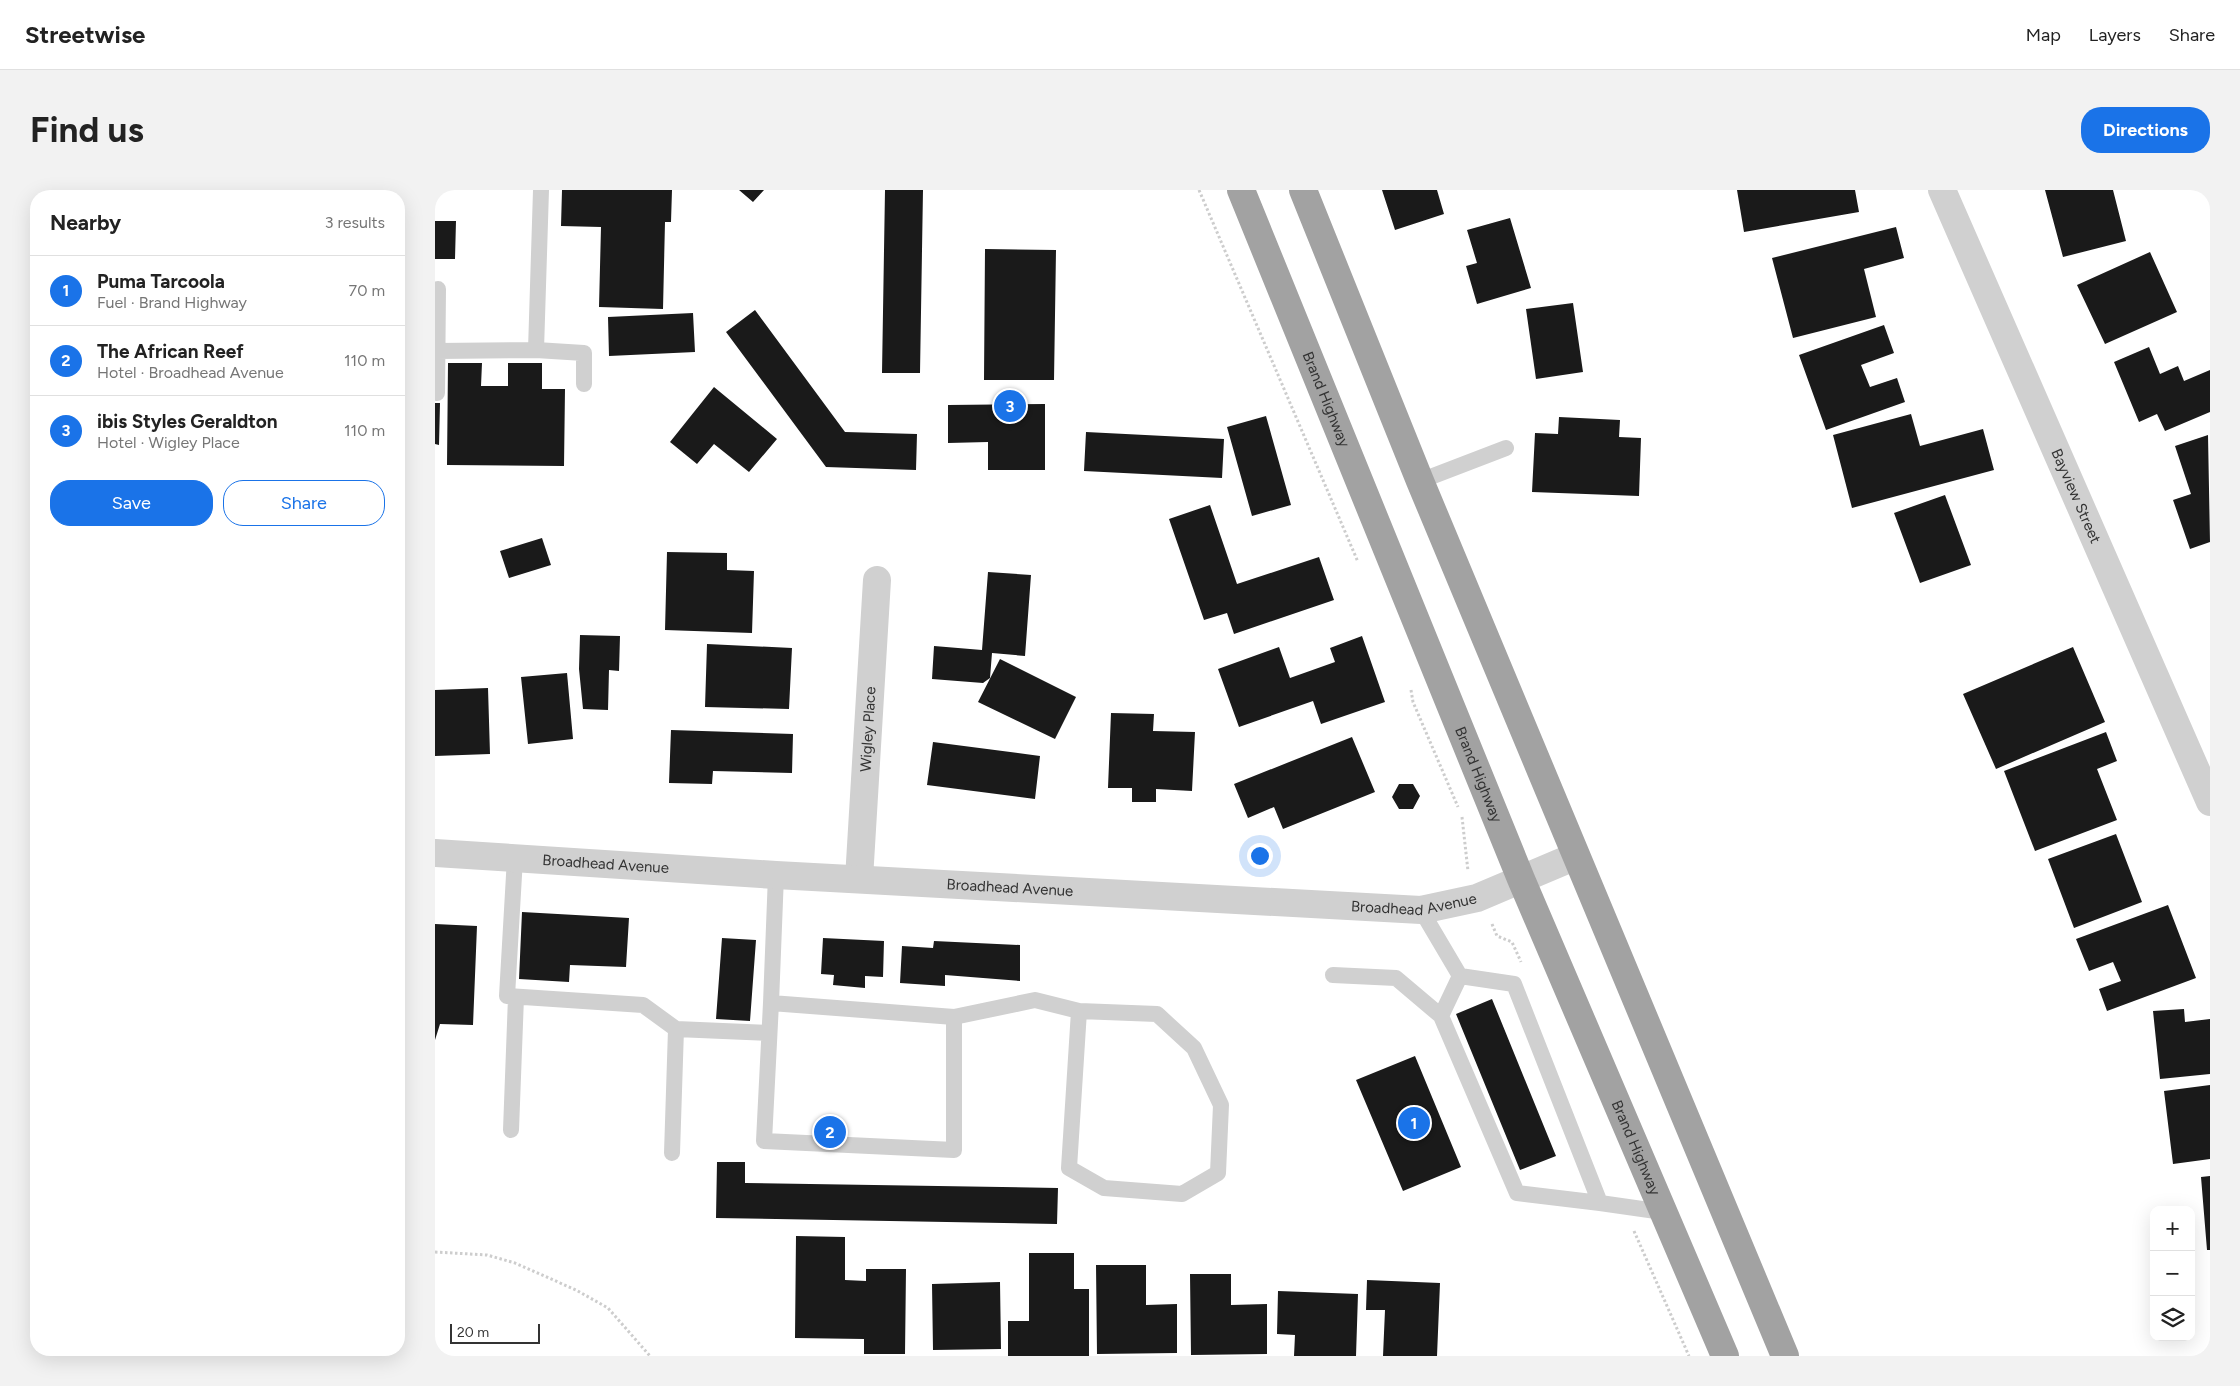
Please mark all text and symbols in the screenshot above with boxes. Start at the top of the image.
text: Streetwise [25,20,145,49]
text: Map [2026,24,2061,46]
text: Layers [2089,24,2141,46]
text: Share [2169,24,2215,46]
button: Directions [2081,107,2210,153]
text: Find us [30,109,144,151]
text: Nearby [50,210,121,235]
text: 3 results [325,213,385,232]
text: Puma Tarcoola [97,270,225,293]
text: 1 [63,281,69,300]
text: 70 m [349,281,385,300]
text: Fuel · Brand Highway [97,293,247,312]
text: The African Reef [97,340,244,363]
street label: Brand Highway [1299,349,1354,450]
text: 2 [61,351,71,370]
text: 110 m [344,351,385,370]
text: Hotel · Broadhead Avenue [97,363,284,382]
pin: 3 [994,387,1026,425]
text: ibis Styles Geraldton [97,410,278,433]
text: 3 [62,421,70,440]
text: 110 m [344,421,385,440]
text: Hotel · Wigley Place [97,433,240,452]
street label: Bayview Street [2047,446,2105,546]
button: Save [50,480,213,526]
button: Share [223,480,385,526]
street label: Wigley Place [856,686,880,773]
street label: Brand Highway [1451,724,1506,825]
your location [1247,843,1273,869]
street label: Broadhead Avenue [542,851,670,877]
street label: Broadhead Avenue [946,875,1074,900]
street label: Broadhead Avenue [1350,889,1478,919]
street label: Brand Highway [1608,1097,1664,1198]
pin: 1 [1398,1104,1430,1142]
pin: 2 [814,1113,846,1151]
map controls [2150,1206,2195,1341]
button: + [2150,1206,2195,1251]
button: − [2150,1251,2195,1296]
button: layers [2150,1296,2195,1341]
scale bar [450,1321,540,1344]
text: 20 m [457,1324,489,1341]

